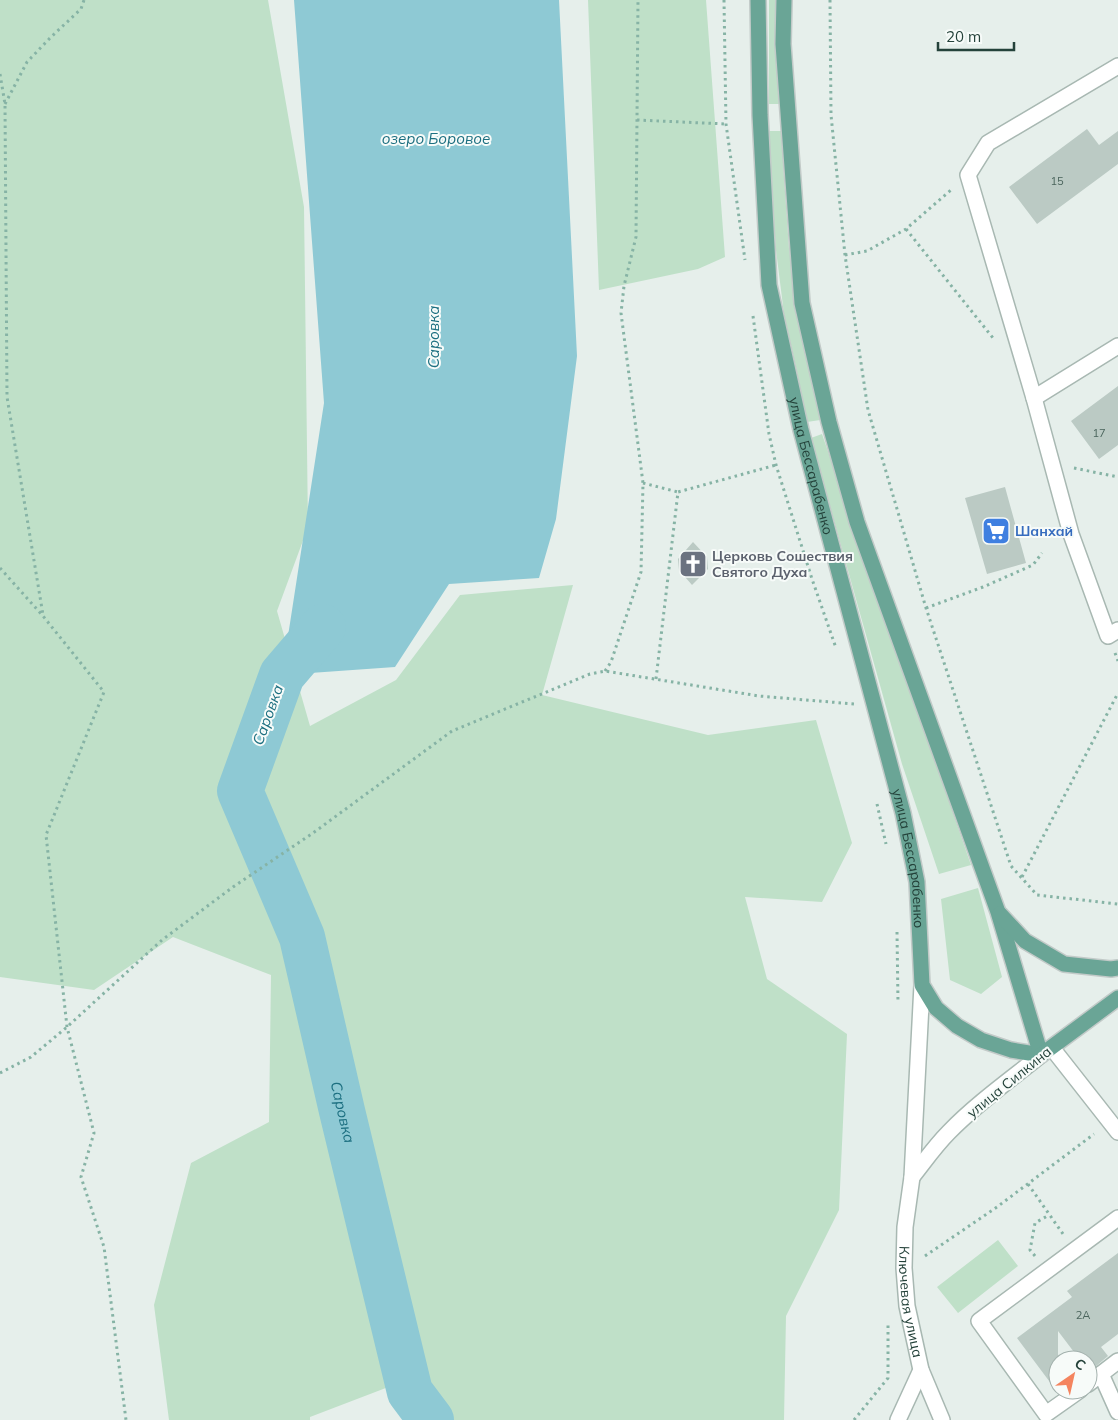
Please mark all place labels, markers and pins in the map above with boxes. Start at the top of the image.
supermarket icon: Шанхай [981,516,1011,546]
place label: Шанхай [1015,522,1073,540]
place label: Церковь Сошествия Святого Духа [712,547,853,581]
church icon: Церковь Сошествия Святого Духа [678,549,708,579]

